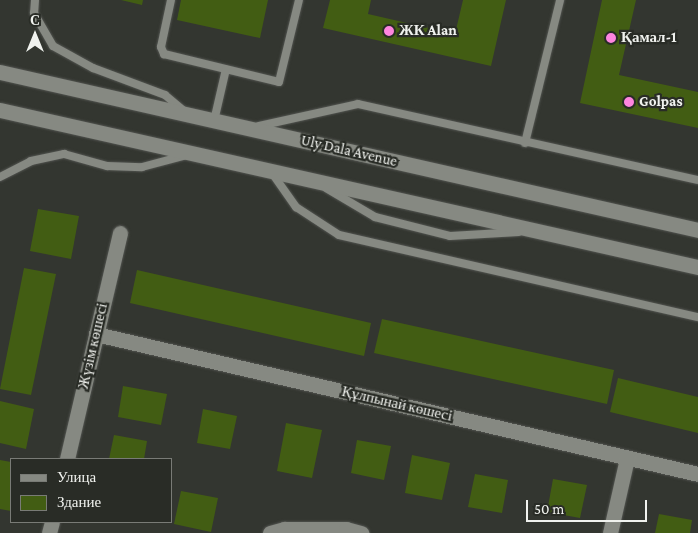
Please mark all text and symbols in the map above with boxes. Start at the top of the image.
north arrow [10,10,60,60]
text: С [30,12,40,28]
place label: ЖК Alan [399,22,457,40]
marker: ЖК Alan [383,25,395,37]
place label: Қамал-1 [621,29,677,47]
marker: Қамал-1 [605,32,617,44]
place label: Golpas [639,93,683,111]
marker: Golpas [623,96,635,108]
street label: Uly Dala Avenue [299,131,399,171]
street label: Жүзім көшесі [74,301,112,391]
street label: Құлпынай көшесі [340,383,454,425]
legend [10,458,172,523]
text: Улица [57,469,96,485]
scale bar [528,490,649,522]
text: Здание [57,494,101,510]
text: 50 m [534,501,564,517]

